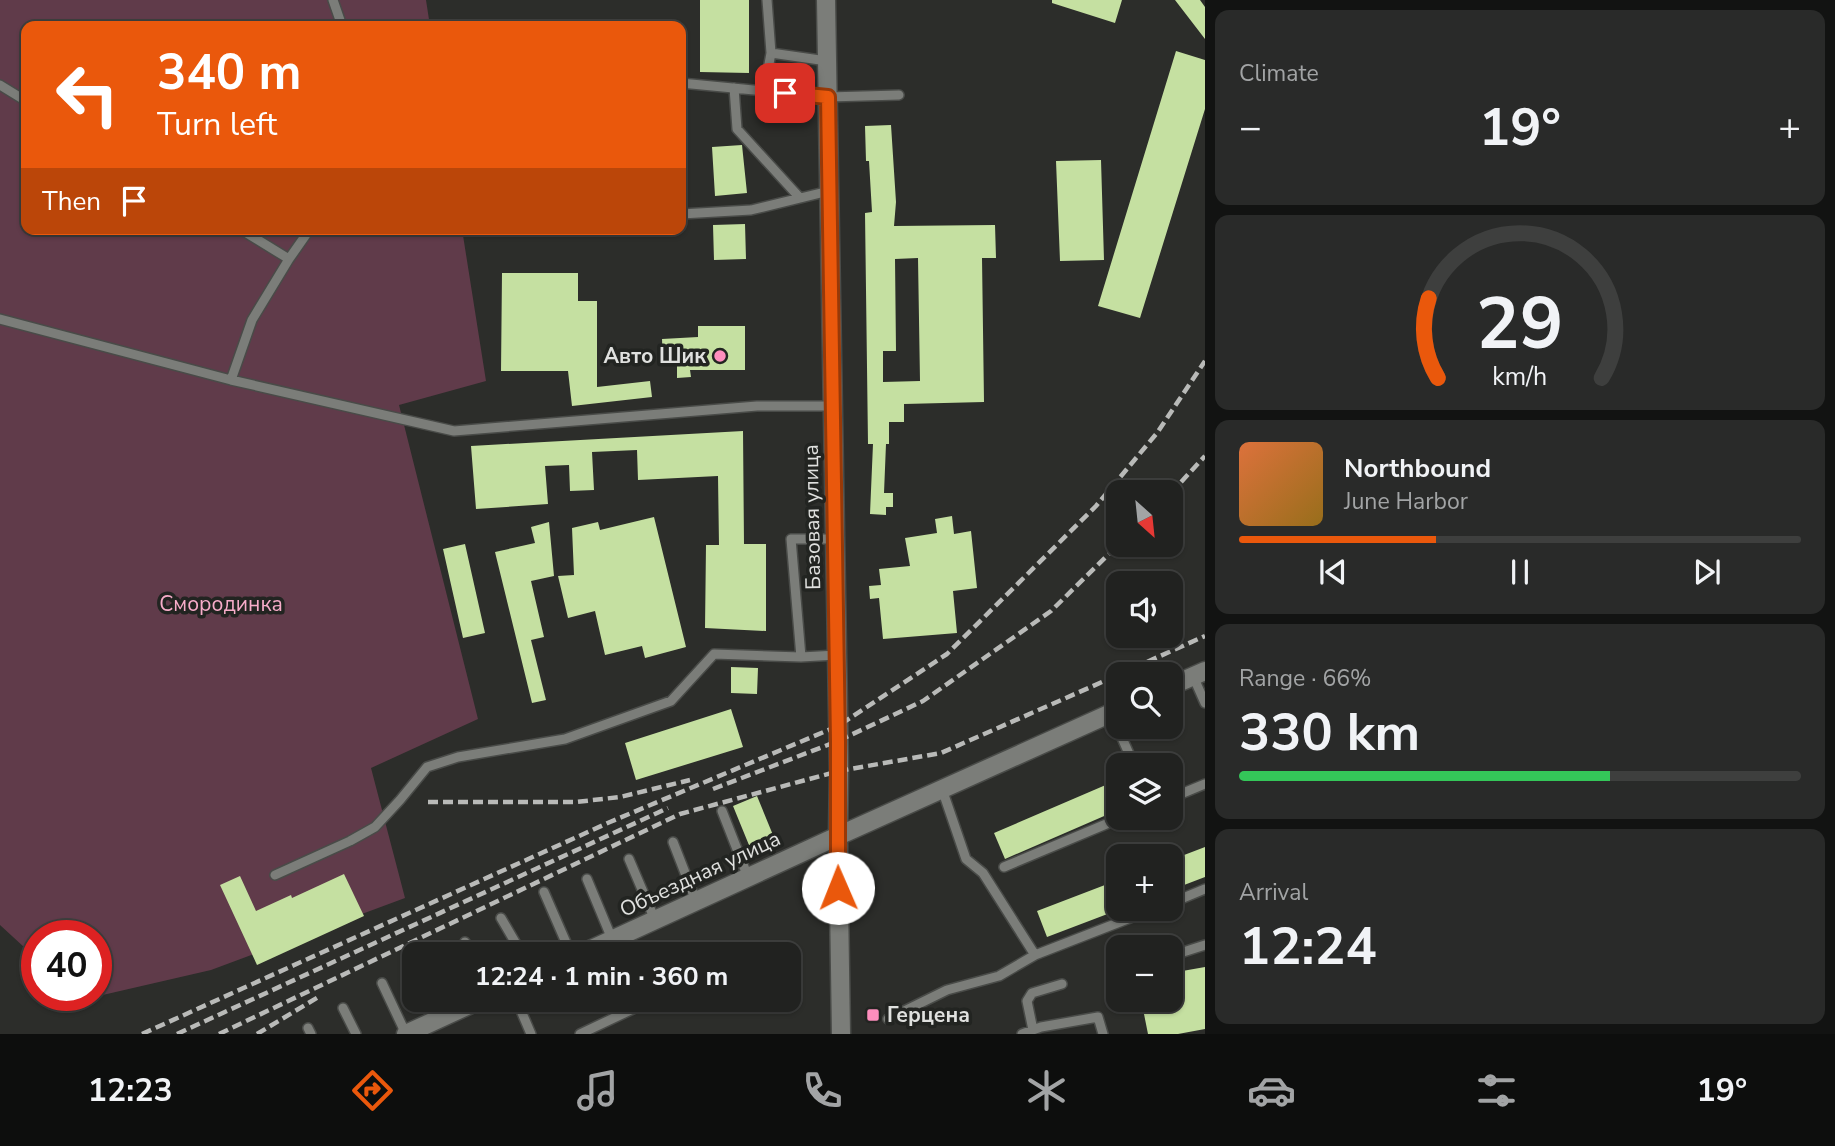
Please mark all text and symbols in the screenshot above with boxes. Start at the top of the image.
text: 340 m [157,39,301,106]
icon: left [42,49,133,140]
text: Climate [1239,58,1319,89]
pin [755,63,815,123]
icon: arrive [766,74,804,112]
text: 19° [1479,92,1561,163]
text: − [1239,102,1262,153]
text: + [1778,102,1801,153]
text: Turn left [157,103,277,146]
icon: arrive [115,182,153,220]
text: Then [42,184,101,219]
text: 29 [1476,275,1564,375]
place label: Авто Шик [603,342,706,370]
marker: Авто Шик [712,348,728,364]
text: km/h [1492,360,1548,394]
street label: Базовая улица [797,444,827,590]
text: Northbound [1344,451,1491,486]
north arrow [1106,480,1183,556]
map controls [1106,480,1183,1012]
text: June Harbor [1344,486,1468,517]
icon: previous [1314,553,1352,591]
icon: pause [1501,553,1539,591]
icon: next [1688,553,1726,591]
button: sound [1106,571,1183,648]
park label: Смородинка [159,590,283,618]
button: search [1106,662,1183,739]
text: Range · 66% [1239,663,1371,694]
text: 330 km [1239,697,1420,768]
button: layers [1106,753,1183,830]
street label: Объездная улица [615,824,785,924]
button: + [1106,844,1183,921]
position arrow [801,851,875,925]
text: Arrival [1239,877,1308,908]
text: 12:24 [1239,911,1377,982]
speed limit sign: 40 [21,920,112,1011]
button: − [1106,935,1183,1012]
text: 12:24 · 1 min · 360 m [475,959,728,994]
place label: Герцена [887,1001,970,1029]
marker: Герцена [865,1007,881,1023]
icon: directions [348,1066,397,1115]
icon: music [573,1066,622,1115]
icon: phone [798,1066,847,1115]
icon: climate [1022,1066,1071,1115]
icon: car [1247,1066,1296,1115]
icon: filters [1472,1066,1521,1115]
text: 12:23 [88,1069,173,1112]
text: 19° [1697,1069,1747,1112]

